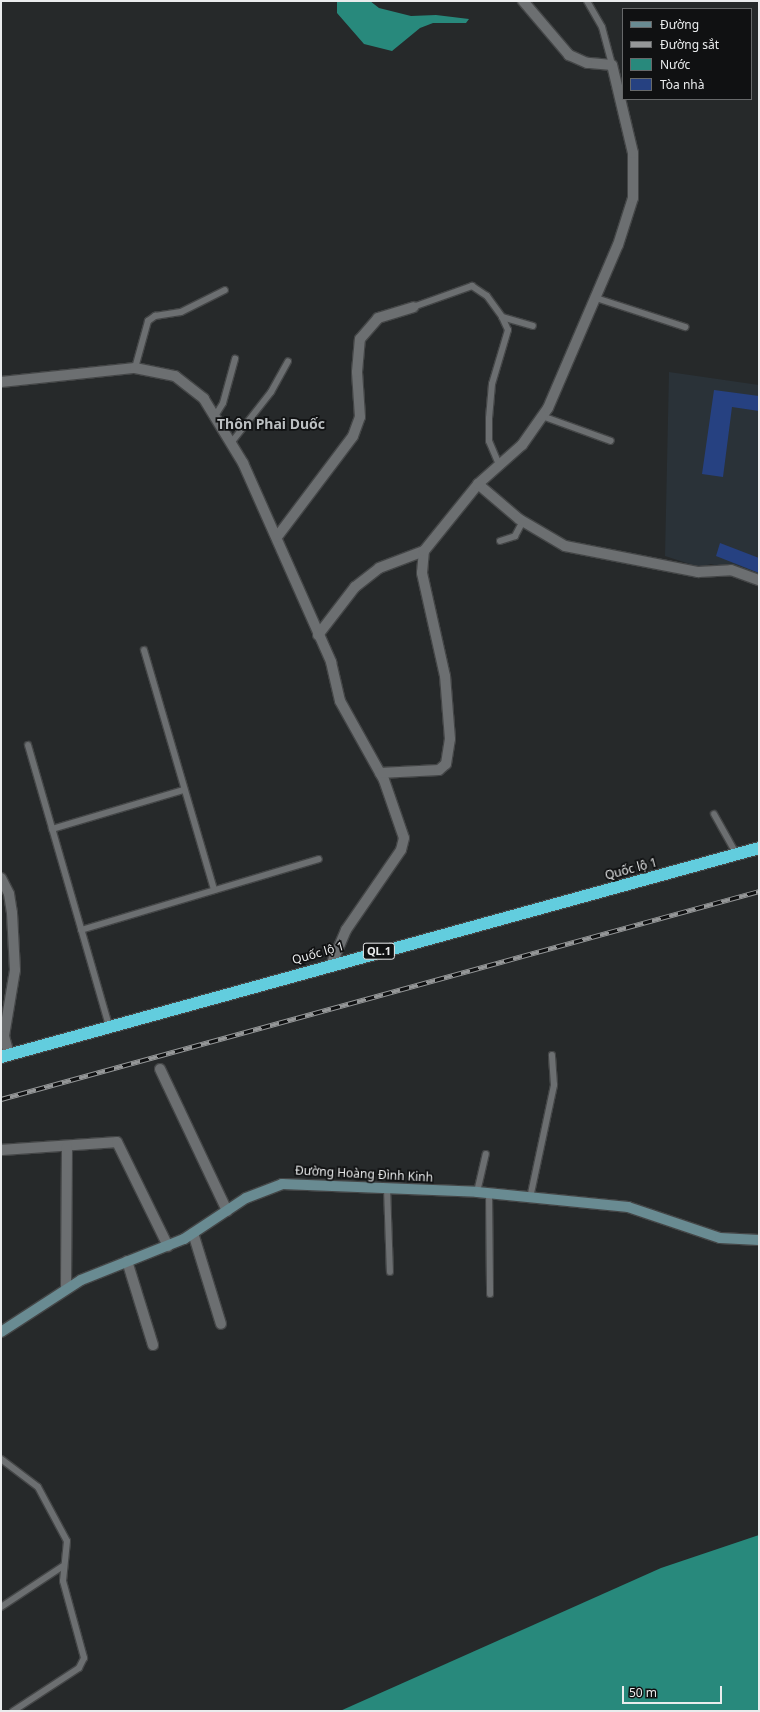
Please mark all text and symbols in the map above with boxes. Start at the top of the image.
legend [622,8,752,100]
text: Đường [660,16,699,33]
text: Đường sắt [660,36,719,53]
text: Nước [660,56,690,73]
text: Tòa nhà [660,76,705,93]
district label: Thôn Phai Duốc [217,416,325,432]
street label: Quốc lộ 1 [603,855,659,883]
street label: Quốc lộ 1 [290,939,346,967]
road number: QL.1 [362,942,396,960]
street label: Đường Hoàng Đình Kinh [295,1163,433,1185]
scale bar [624,1678,724,1704]
text: 50 m [629,1684,657,1701]

